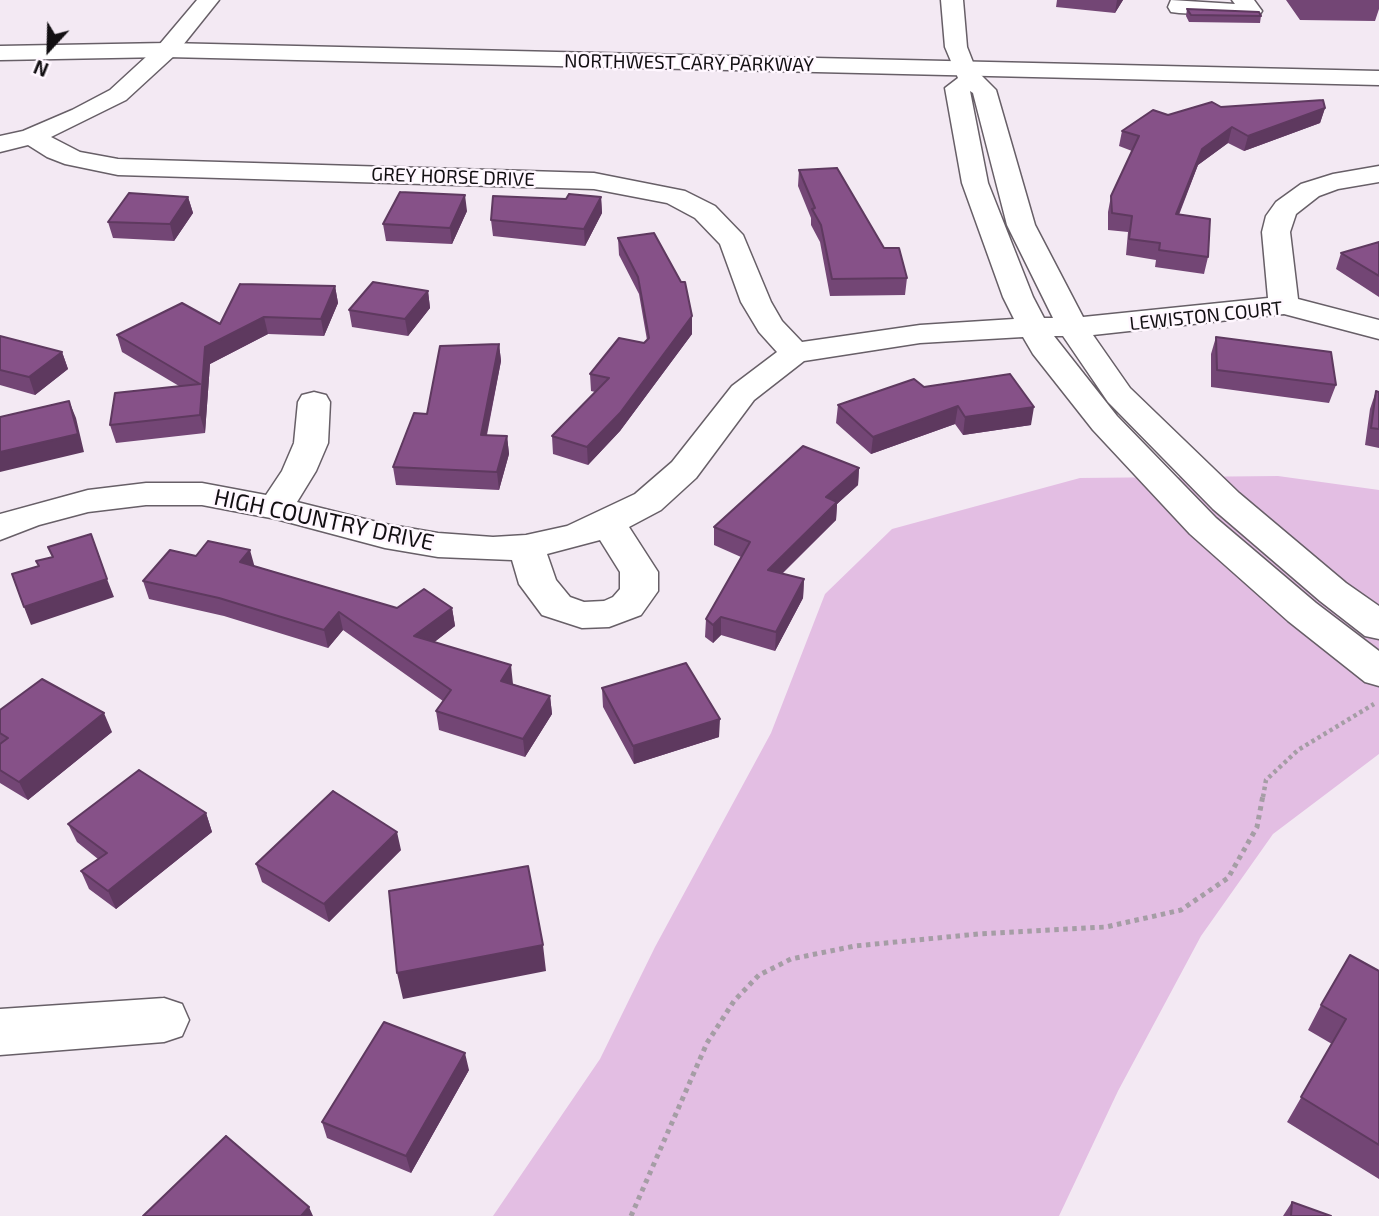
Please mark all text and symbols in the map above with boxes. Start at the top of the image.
north arrow [14,14,84,84]
street label: NORTHWEST CARY PARKWAY [564,49,814,77]
text: N [30,56,52,82]
street label: GREY HORSE DRIVE [371,163,535,191]
street label: LEWISTON COURT [1128,297,1284,335]
street label: HIGH COUNTRY DRIVE [212,483,436,557]

